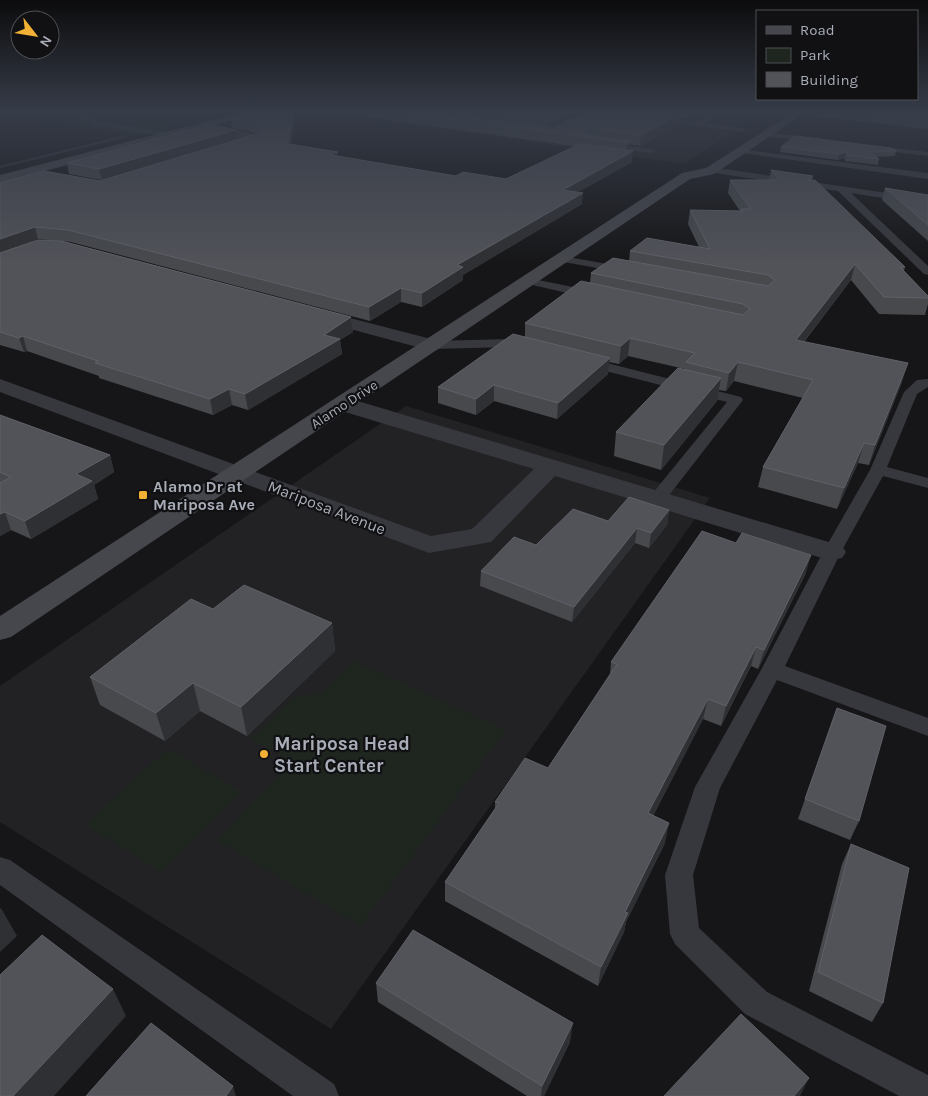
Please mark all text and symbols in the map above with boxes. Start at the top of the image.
north arrow [10,10,60,60]
legend [756,10,918,100]
text: Road [800,21,835,39]
text: N [36,33,56,50]
text: Park [800,46,830,64]
text: Building [800,71,858,89]
street label: Alamo Drive [308,376,381,432]
street label: Mariposa Avenue [265,476,388,539]
place label: Alamo Dr at Mariposa Ave [153,477,255,514]
marker: Alamo Dr at Mariposa Ave [137,489,149,501]
place label: Mariposa Head Start Center [274,733,410,777]
marker: Mariposa Head Start Center [258,748,270,760]

